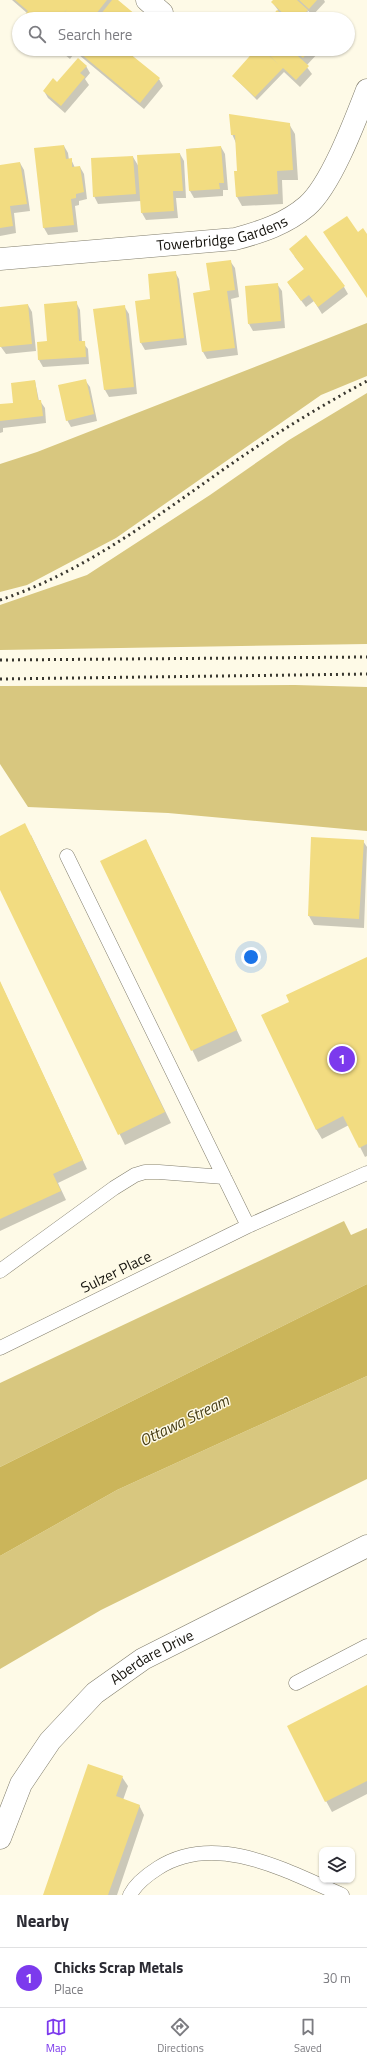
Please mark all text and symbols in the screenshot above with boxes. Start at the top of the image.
search box [12,12,355,56]
icon: search [26,23,48,45]
text: Search here [58,23,132,46]
street label: Towerbridge Gardens [156,209,292,257]
your location [241,947,261,967]
pin: 1 [329,1044,355,1074]
street label: Sulzer Place [76,1244,155,1299]
water label: Ottawa Stream [135,1388,233,1452]
street label: Aberdare Drive [105,1623,197,1690]
map controls [319,1847,355,1883]
button: layers [319,1847,355,1883]
text: Nearby [16,1908,69,1934]
text: Chicks Scrap Metals [54,1956,183,1979]
text: 1 [25,1968,33,1988]
text: 30 m [323,1968,351,1988]
text: Place [54,1979,83,1999]
tab: Map [45,2016,67,2056]
tab: Directions [157,2016,204,2056]
tab: Saved [294,2016,322,2056]

